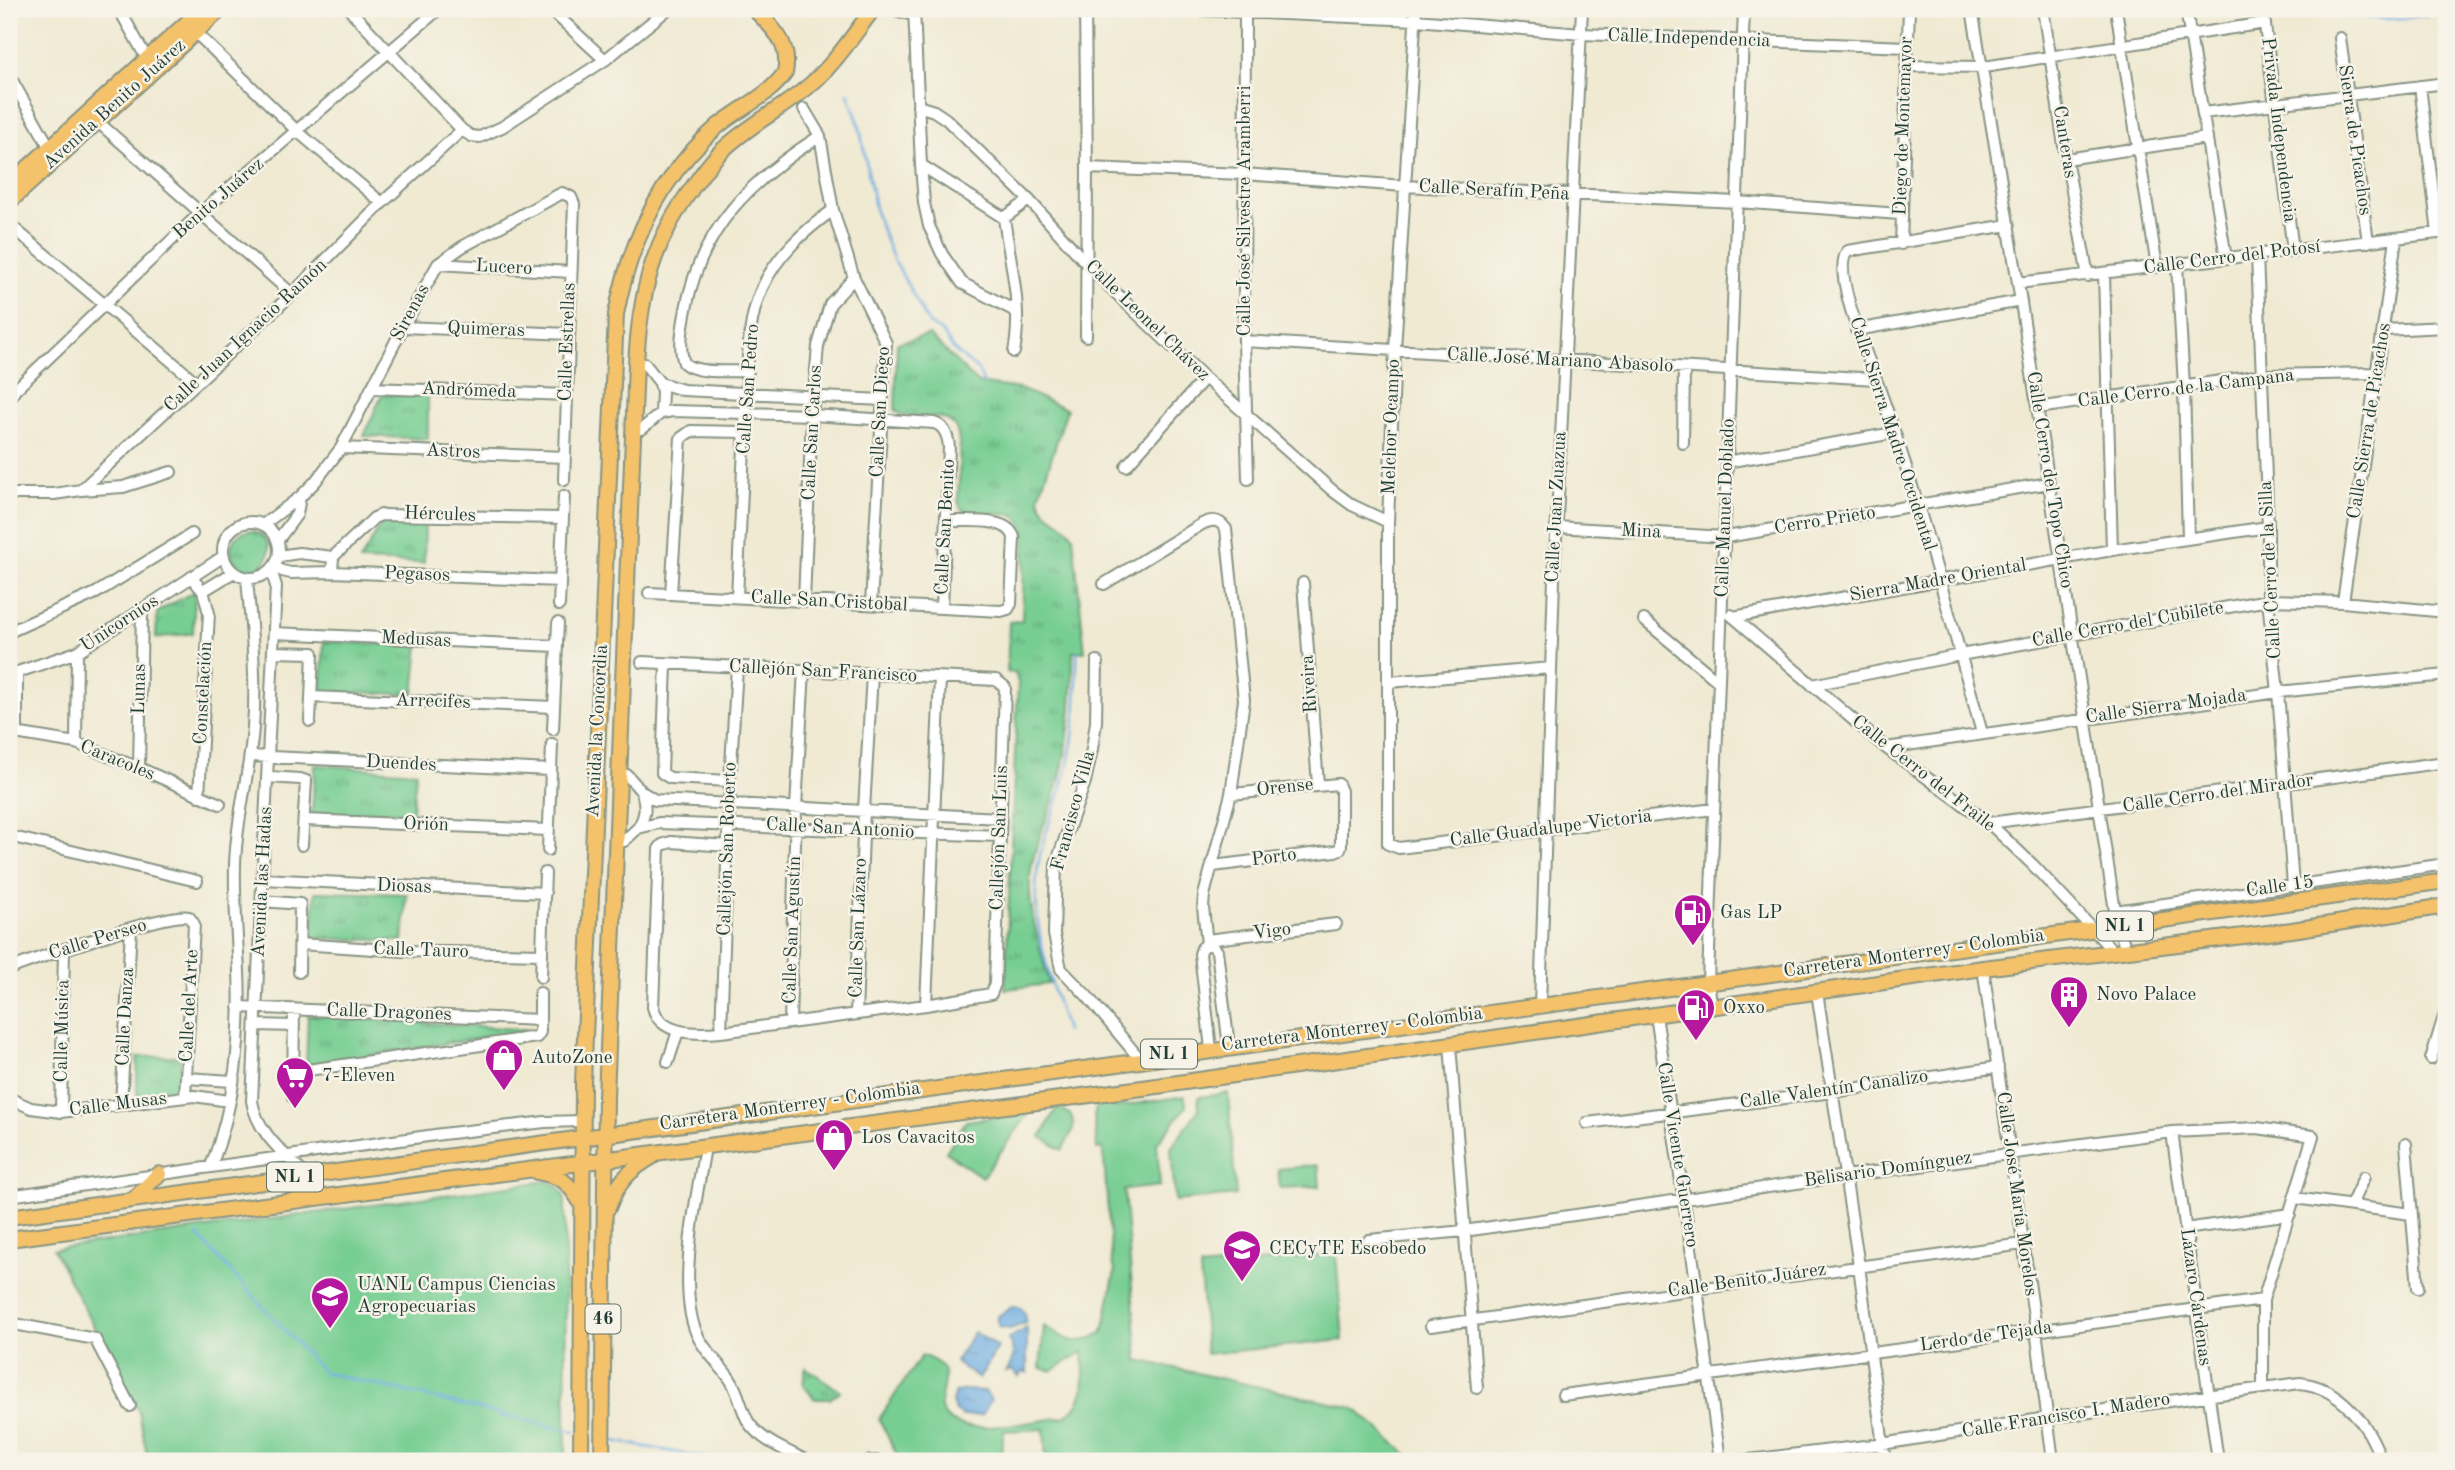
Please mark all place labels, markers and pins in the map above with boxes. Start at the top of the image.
fuel station icon: Gas LP [1672,892,1714,947]
place label: Gas LP [1720,904,1782,923]
building icon: Novo Palace [2048,974,2090,1029]
place label: Novo Palace [2096,986,2196,1005]
fuel station icon: Oxxo [1675,987,1717,1042]
place label: Oxxo [1723,999,1765,1018]
shop icon: AutoZone [483,1037,525,1092]
place label: AutoZone [531,1049,613,1068]
supermarket icon: 7-Eleven [274,1055,316,1110]
place label: 7-Eleven [322,1067,395,1086]
shop icon: Los Cavacitos [813,1117,855,1172]
place label: Los Cavacitos [861,1129,975,1148]
school or university icon: CECyTE Escobedo [1221,1228,1263,1283]
place label: CECyTE Escobedo [1269,1240,1427,1259]
school or university icon: UANL Campus Ciencias Agropecuarias [309,1275,351,1330]
place label: UANL Campus Ciencias Agropecuarias [357,1276,556,1317]

